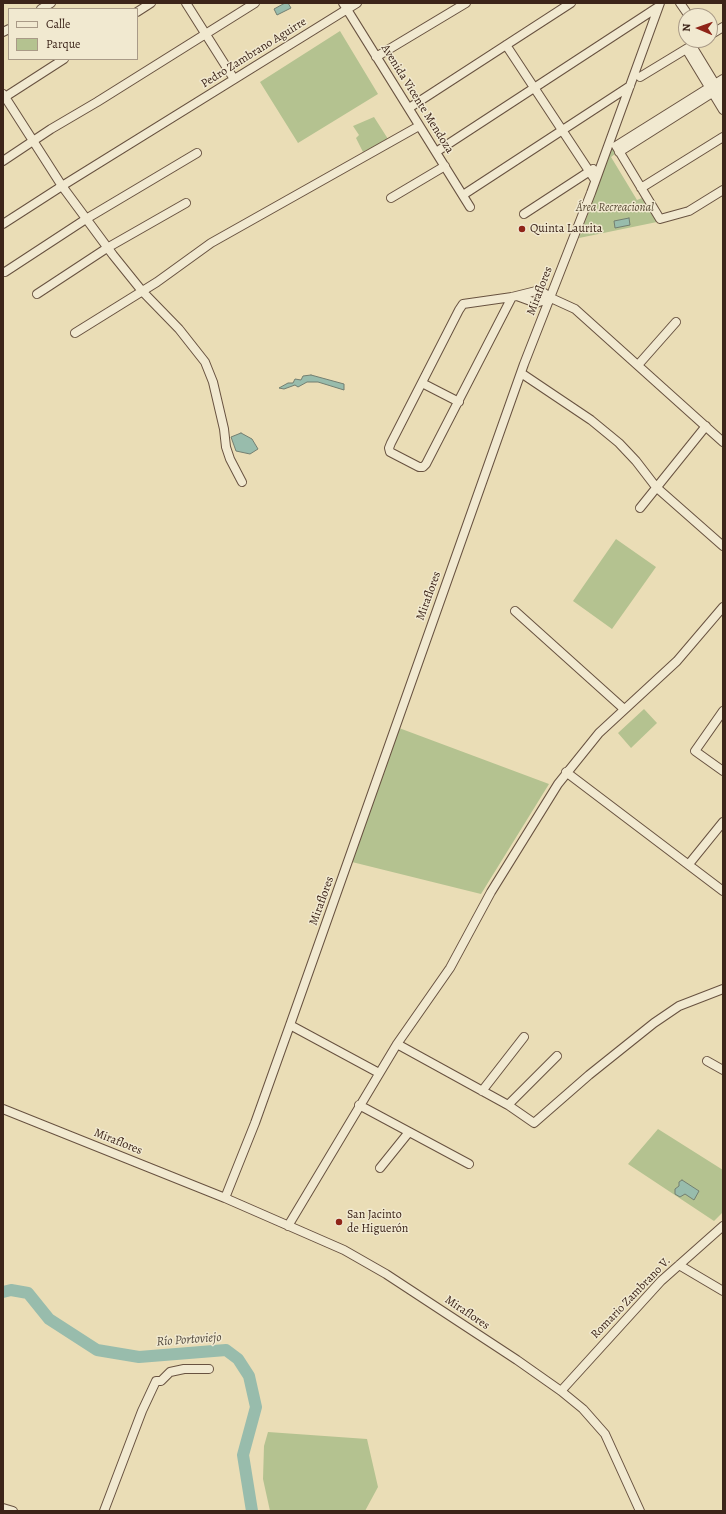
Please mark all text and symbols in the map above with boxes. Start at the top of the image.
legend [8,8,138,60]
north arrow [678,8,718,48]
street label: Pedro Zambrano Aguirre [199,15,309,91]
text: Calle [46,16,70,32]
text: N [679,23,694,32]
text: Parque [46,36,81,52]
street label: Avenida Vicente Mendoza [378,42,456,156]
park label: Área Recreacional [576,201,654,215]
place label: Quinta Laurita [530,222,602,236]
marker: Quinta Laurita [517,224,527,234]
street label: Miraflores [524,265,556,317]
street label: Miraflores [414,570,444,622]
street label: Miraflores [307,875,337,927]
street label: Miraflores [92,1126,144,1158]
place label: San Jacinto de Higuerón [347,1208,408,1236]
marker: San Jacinto de Higuerón [334,1217,344,1227]
street label: Romario Zambrano V. [588,1254,674,1342]
street label: Miraflores [442,1293,492,1333]
water label: Río Portoviejo [156,1330,222,1350]

